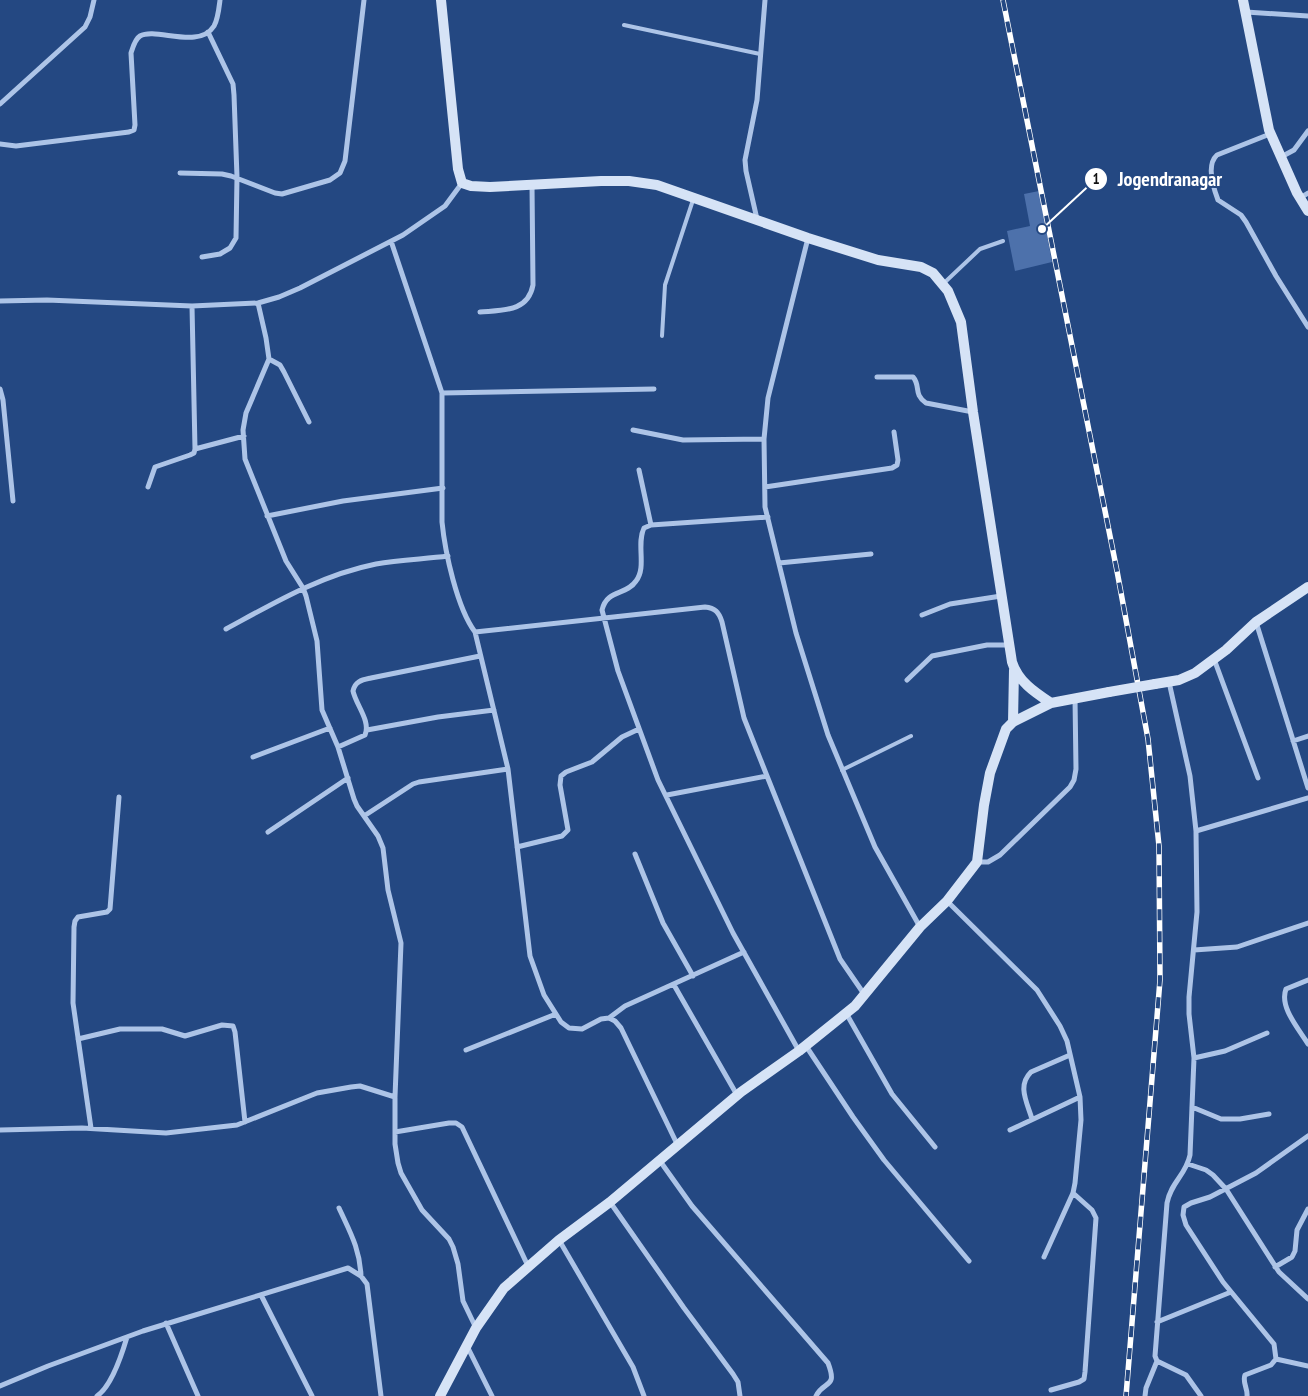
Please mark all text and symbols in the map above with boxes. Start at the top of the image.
callout: Jogendranagar [1083,162,1233,197]
text: Jogendranagar [1117,166,1222,192]
text: 1 [1092,169,1100,188]

